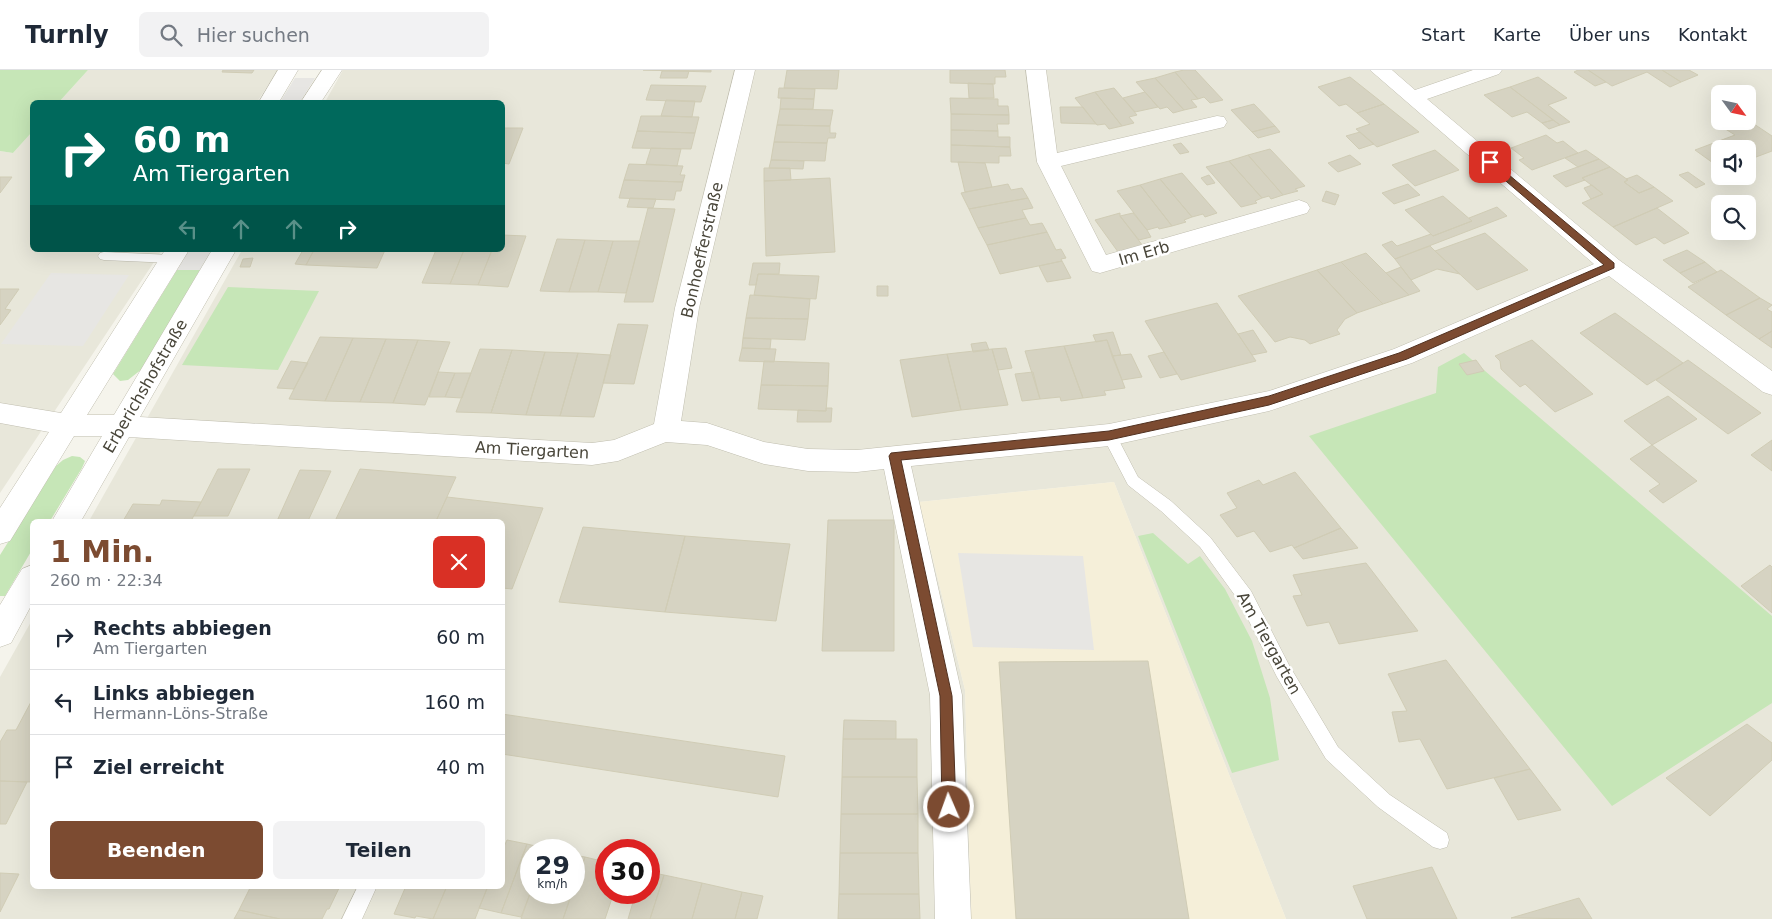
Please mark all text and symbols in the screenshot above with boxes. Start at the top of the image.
search box [139,12,489,57]
text: Turnly [25,21,109,49]
icon: search [157,21,185,49]
text: Hier suchen [197,24,310,46]
text: Start [1421,24,1465,45]
text: Karte [1493,24,1541,45]
text: Über uns [1569,24,1650,45]
text: Kontakt [1678,24,1747,45]
north arrow [1711,85,1756,130]
map controls [1711,85,1756,240]
icon: right [50,120,115,185]
text: 60 m [133,120,230,160]
button: sound [1711,140,1756,185]
pin [1469,141,1511,183]
icon: arrive [1476,148,1504,176]
text: Am Tiergarten [133,161,290,186]
street label: Bonhoefferstraße [677,180,727,320]
button: search [1711,195,1756,240]
icon: left [174,215,202,243]
icon: ahead [227,215,255,243]
icon: ahead [280,215,308,243]
icon: right [333,215,361,243]
street label: Im Erb [1116,237,1172,269]
street label: Erberichshofstraße [99,316,191,456]
street label: Am Tiergarten [474,438,590,462]
text: 1 Min. [50,534,154,569]
button: close [433,536,485,588]
text: 260 m · 22:34 [50,571,163,590]
street label: Am Tiergarten [1233,588,1305,698]
text: Rechts abbiegen [93,617,272,639]
icon: right [50,623,78,651]
text: 60 m [436,626,485,648]
text: Am Tiergarten [93,639,207,658]
text: Links abbiegen [93,682,255,704]
icon: left [50,688,78,716]
text: 160 m [424,691,485,713]
text: Hermann-Löns-Straße [93,704,268,723]
icon: arrive [50,753,78,781]
text: Ziel erreicht [93,756,224,778]
text: 40 m [436,756,485,778]
position arrow [922,780,974,832]
button: Beenden [50,821,263,879]
button: Teilen [273,821,485,879]
speed limit sign: 30 [595,839,660,904]
text: 29 [535,851,570,880]
text: km/h [537,877,568,891]

